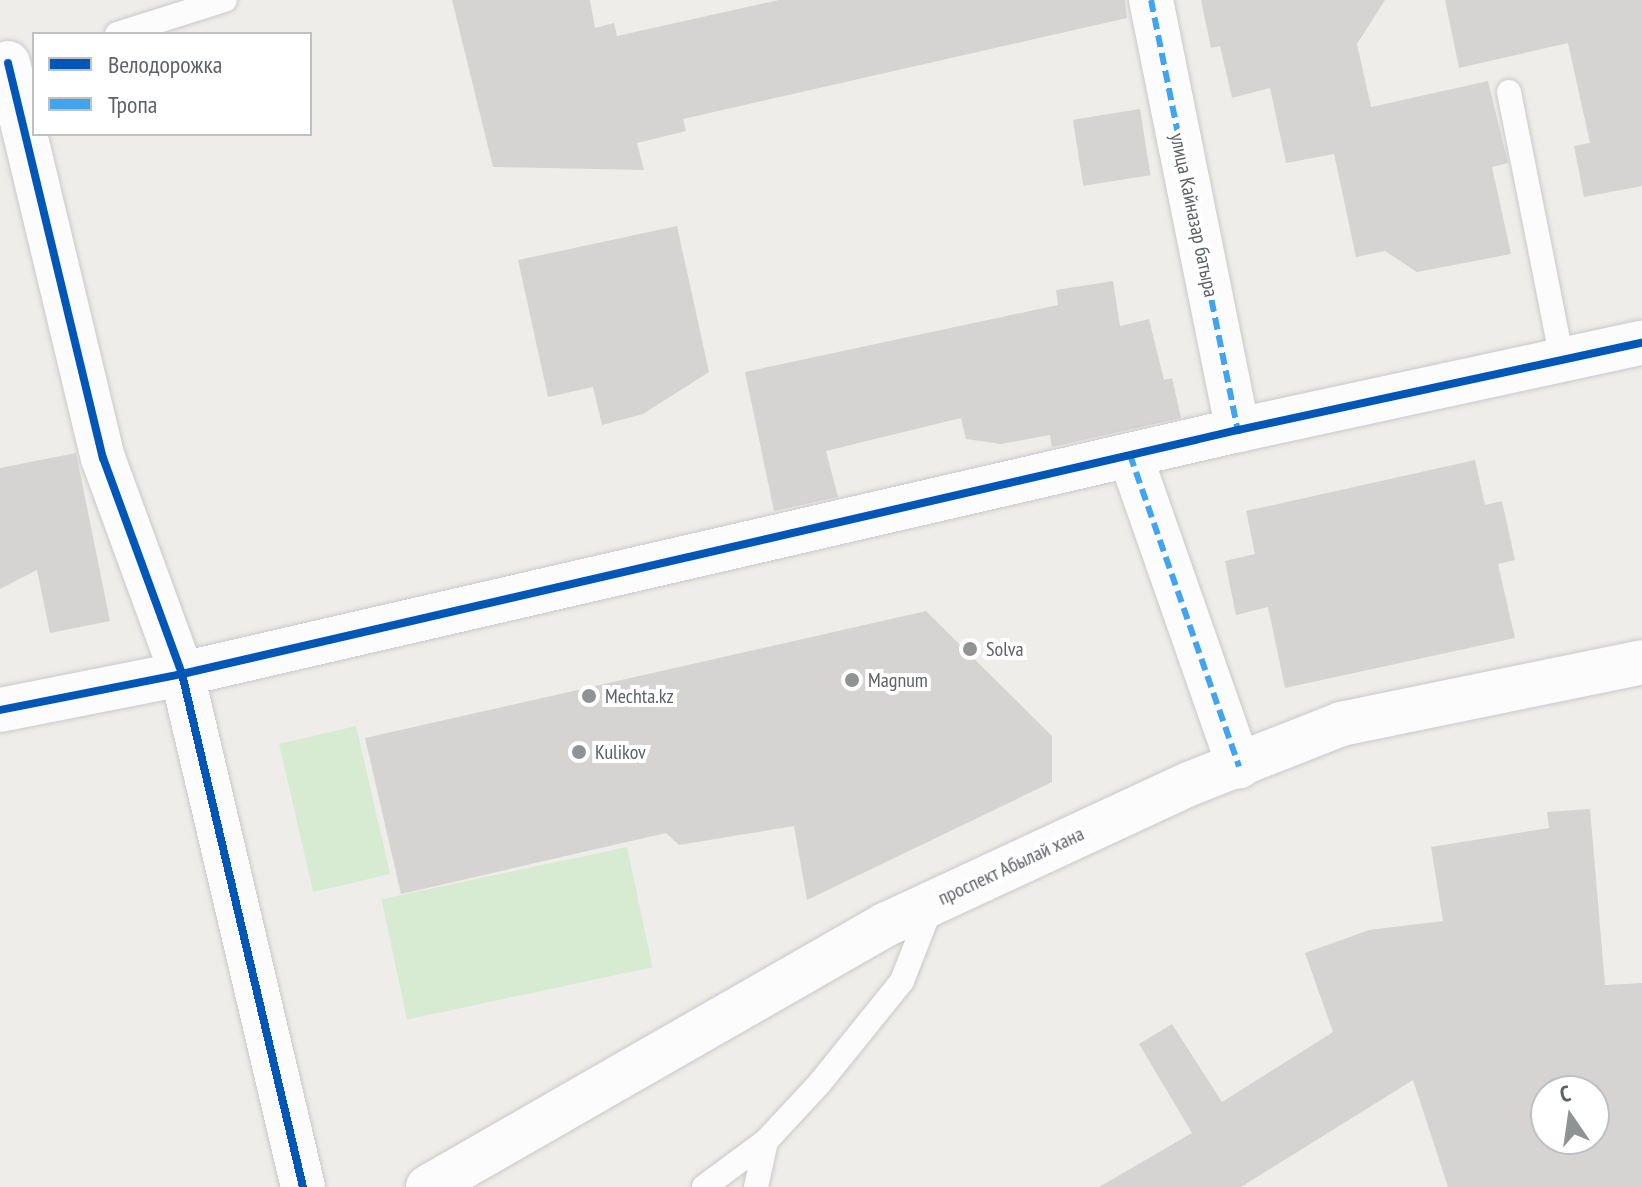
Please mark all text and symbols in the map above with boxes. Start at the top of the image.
legend [32,32,312,136]
text: Велодорожка [108,49,222,80]
text: Тропа [108,89,157,120]
street label: улица Кайназар батыра [1165,131,1223,299]
place label: Solva [986,637,1024,661]
marker: Solva [961,640,979,658]
place label: Magnum [868,668,928,692]
marker: Magnum [843,671,861,689]
place label: Mechta.kz [605,684,674,708]
marker: Mechta.kz [580,687,598,705]
place label: Kulikov [595,740,646,764]
marker: Kulikov [570,743,588,761]
street label: проспект Абылай хана [934,821,1088,911]
north arrow [1530,1075,1610,1155]
text: С [1557,1079,1573,1108]

